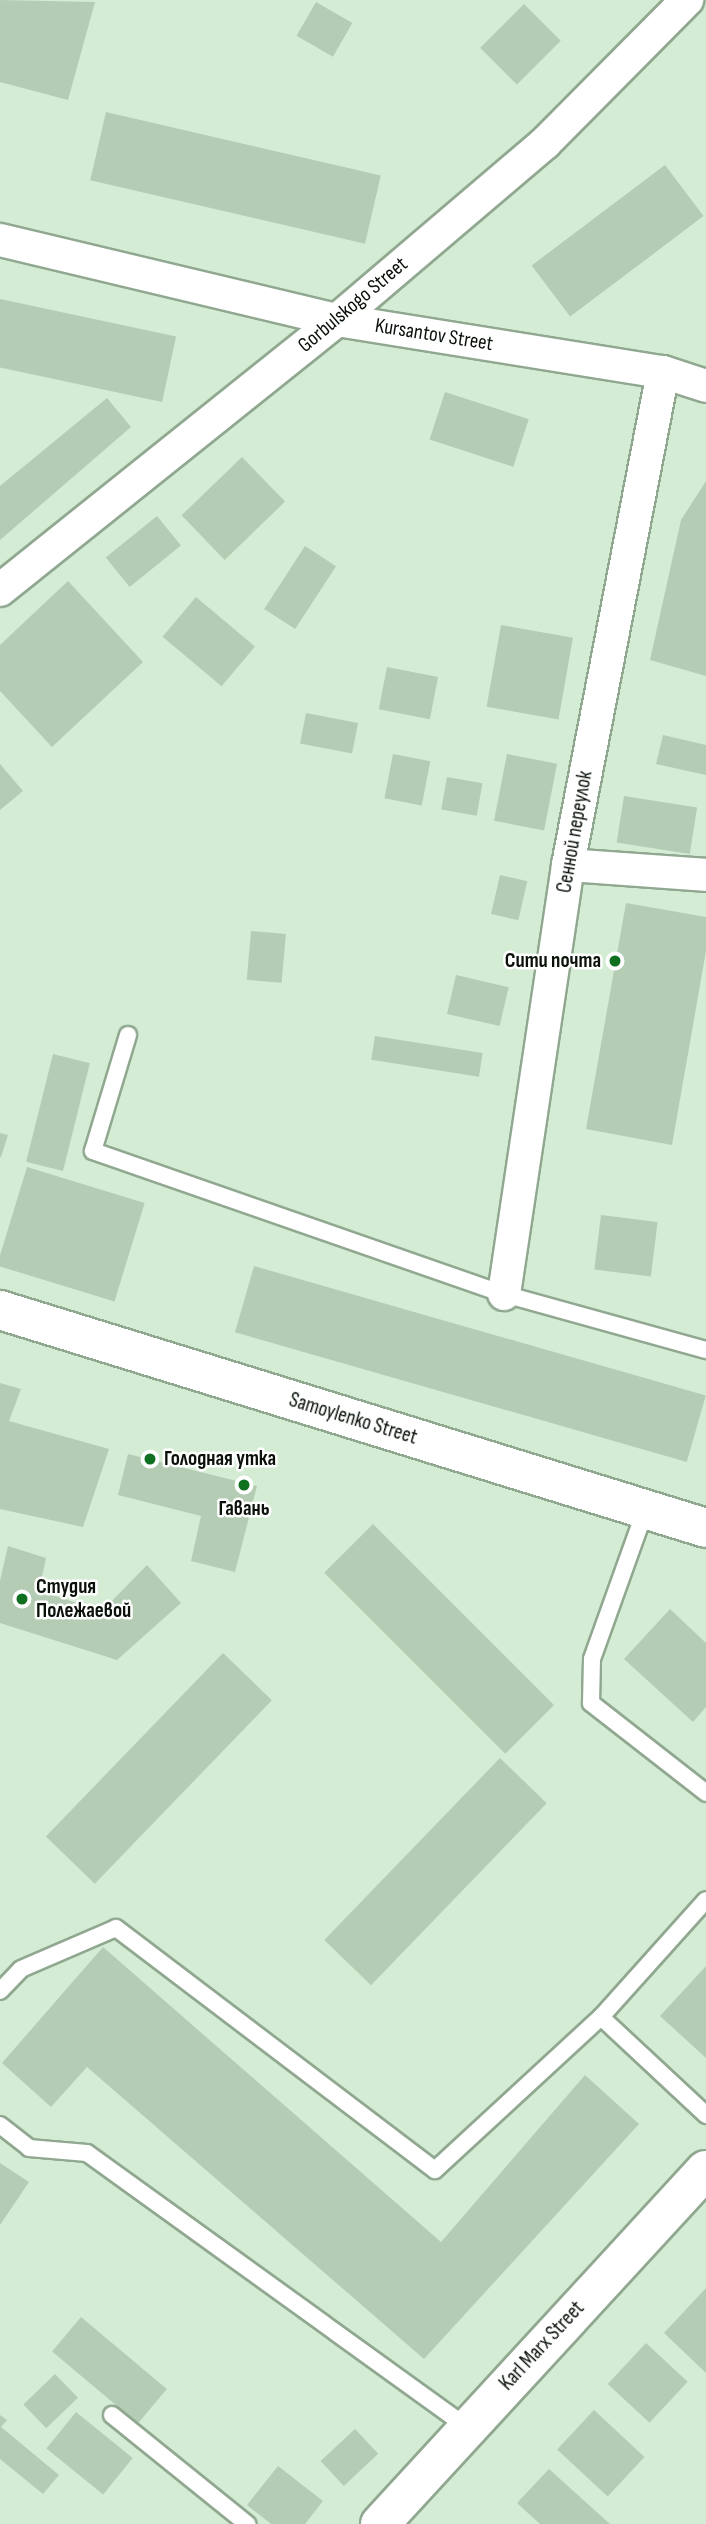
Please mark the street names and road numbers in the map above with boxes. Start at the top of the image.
street label: Gorbulskogo Street [293,252,413,358]
street label: Kursantov Street [373,313,495,357]
street label: Сенной переулок [552,769,598,895]
street label: Samoylenko Street [286,1388,420,1450]
street label: Karl Marx Street [494,2296,590,2396]

